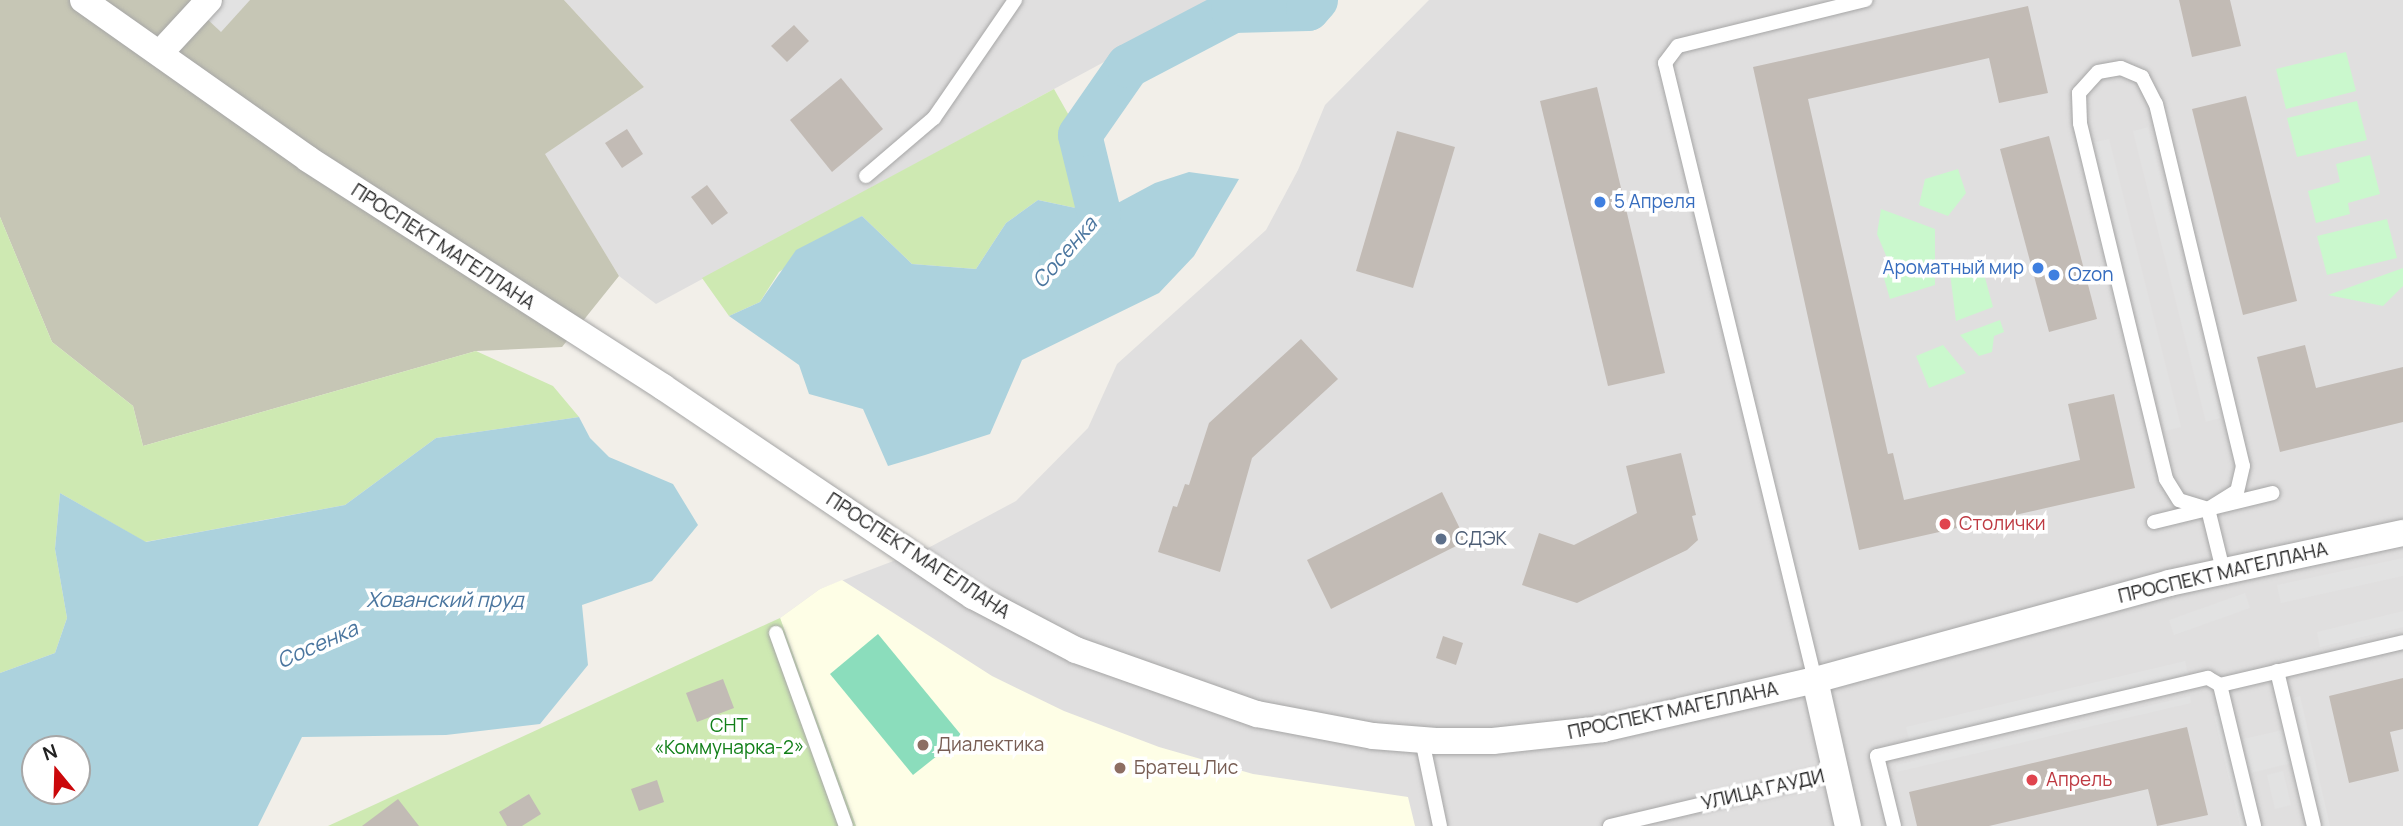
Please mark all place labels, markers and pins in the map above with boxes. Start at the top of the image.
place label: 5 Апреля [1614,191,1695,213]
marker: 5 Апреля [1592,194,1608,210]
place label: Ароматный мир [1882,257,2024,279]
marker: Ароматный мир [2030,260,2046,276]
place label: Ozon [2068,264,2114,286]
marker: Ozon [2046,267,2062,283]
place label: Столички [1959,513,2046,535]
marker: Столички [1937,516,1953,532]
place label: СДЭК [1455,528,1507,550]
marker: СДЭК [1433,531,1449,547]
place label: Диалектика [937,734,1044,756]
marker: Диалектика [915,737,931,753]
place label: Братец Лис [1134,757,1238,779]
marker: Братец Лис [1112,760,1128,776]
place label: Апрель [2046,769,2112,791]
marker: Апрель [2024,772,2040,788]

